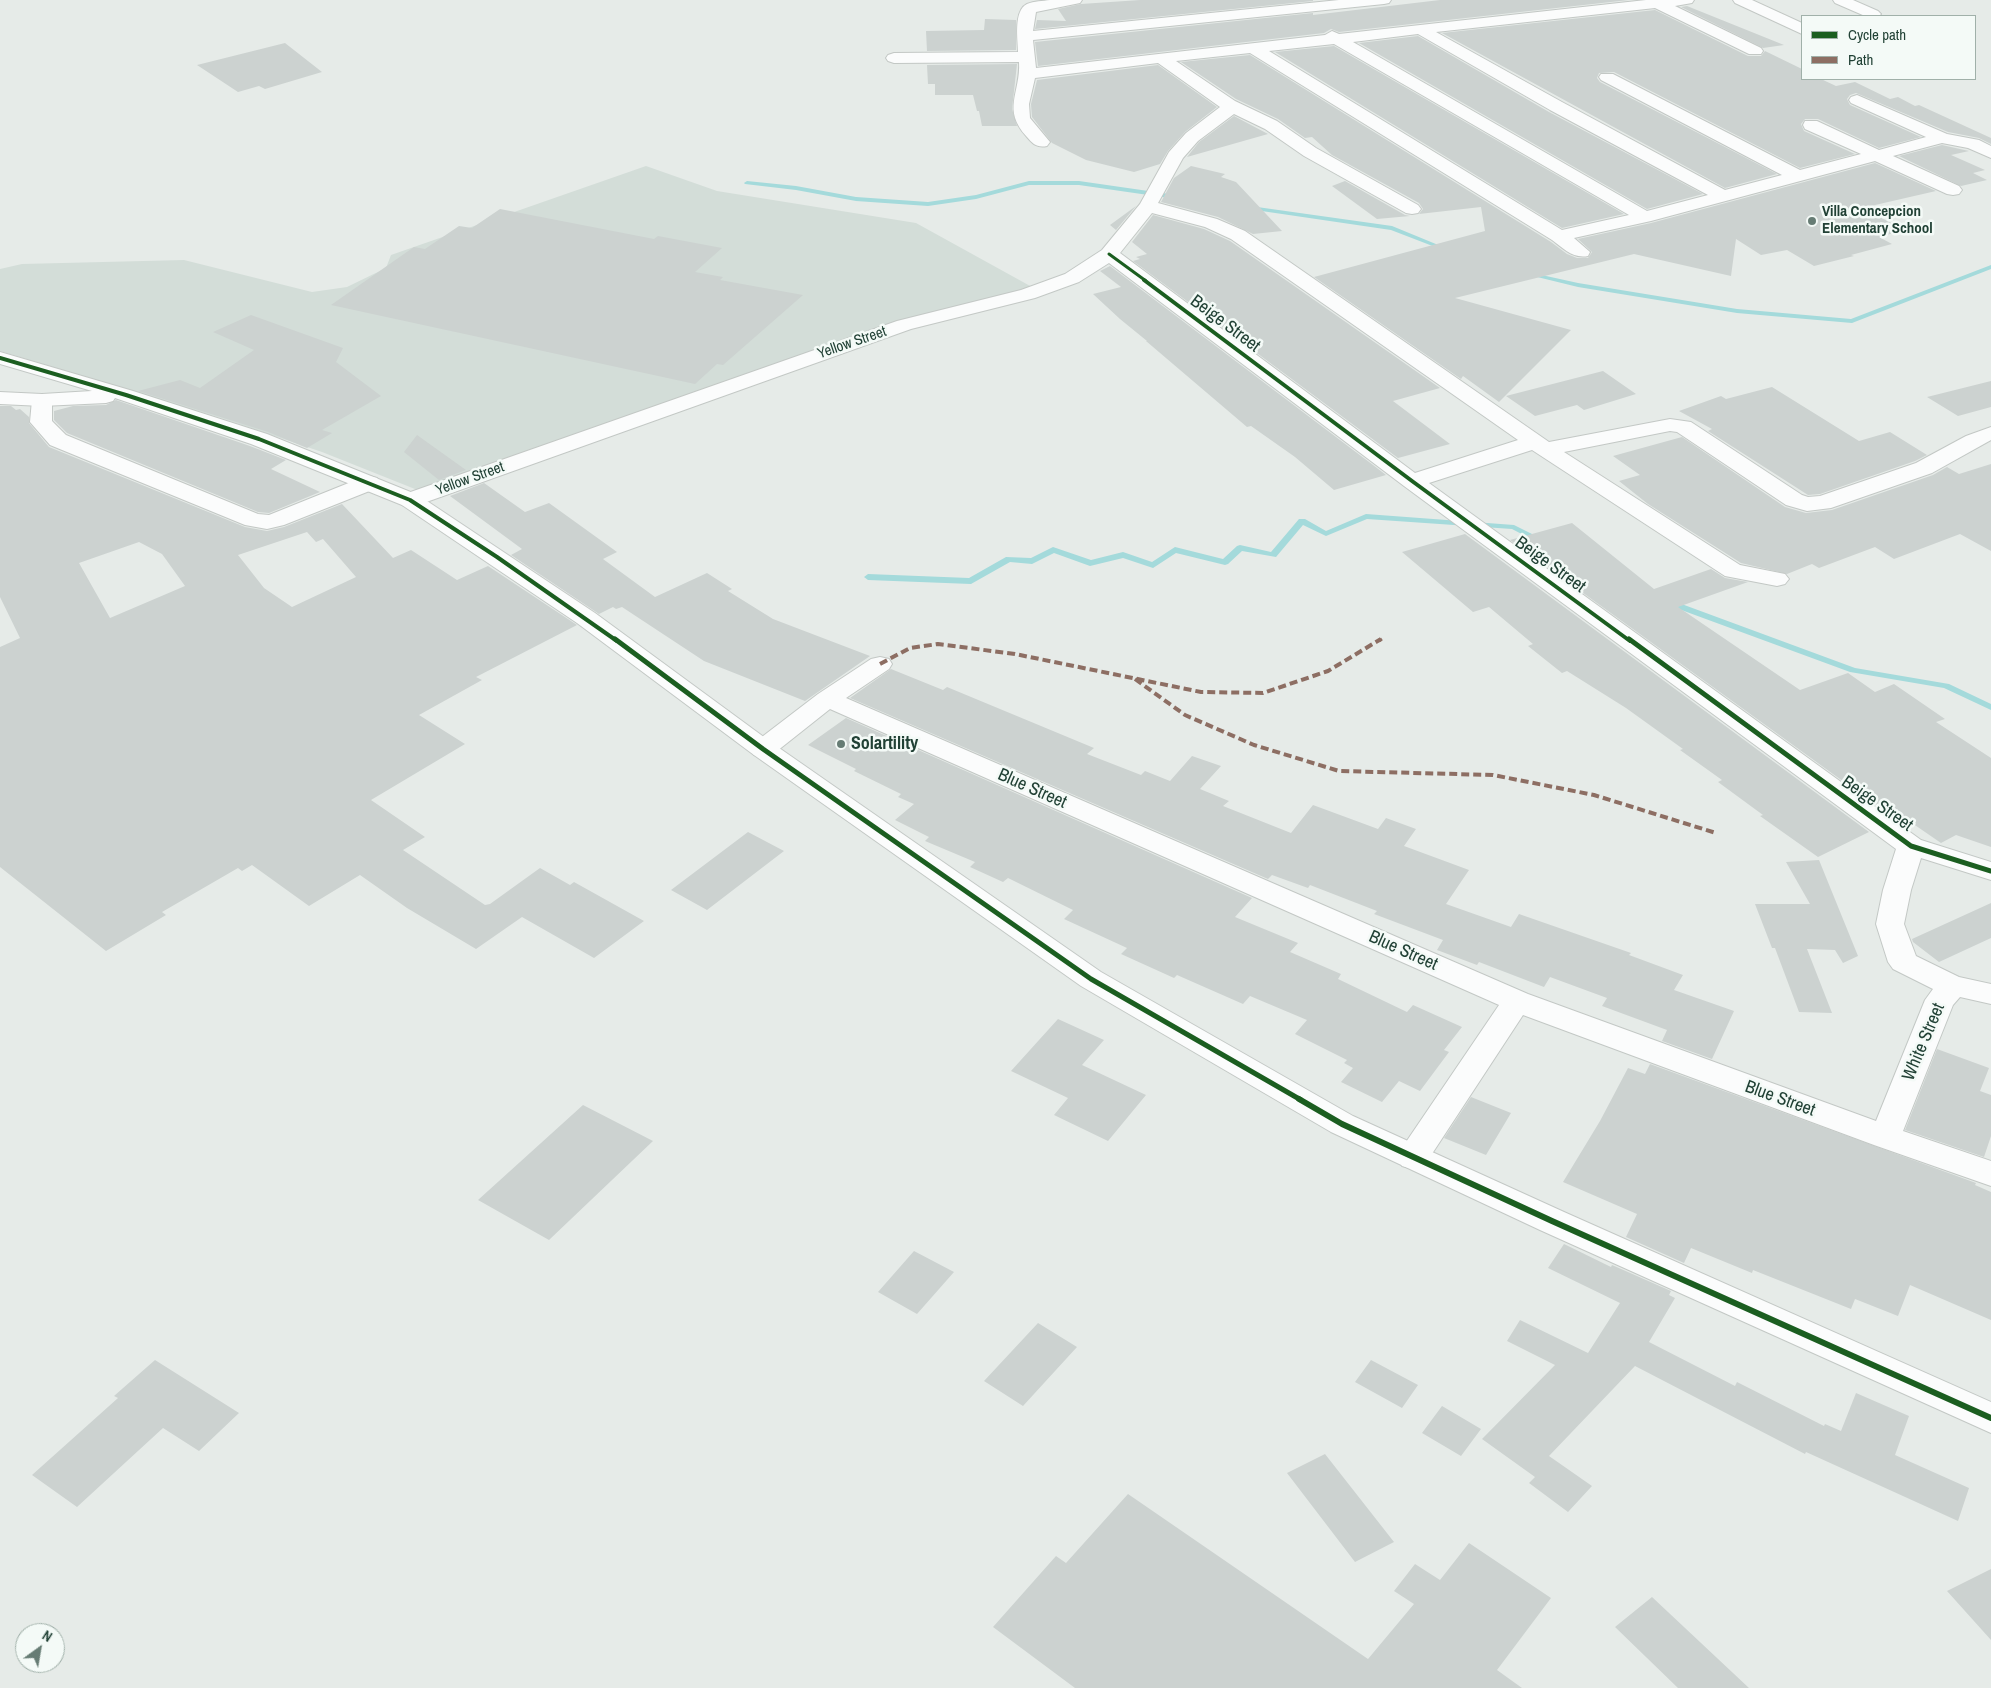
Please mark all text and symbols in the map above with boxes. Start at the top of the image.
legend [1801,15,1976,80]
text: Cycle path [1848,24,1906,45]
text: Path [1848,49,1873,70]
place label: Villa Concepcion Elementary School [1822,203,1933,238]
marker: Villa Concepcion Elementary School [1806,215,1818,227]
street label: Beige Street [1186,291,1264,357]
street label: Yellow Street [815,323,889,363]
street label: Yellow Street [433,458,507,500]
street label: Beige Street [1510,532,1590,598]
place label: Solartility [851,733,918,755]
marker: Solartility [835,738,847,750]
street label: Blue Street [994,764,1070,814]
street label: Beige Street [1837,772,1917,836]
street label: Blue Street [1365,926,1441,976]
street label: White Street [1898,1000,1950,1084]
street label: Blue Street [1742,1076,1818,1122]
north arrow [15,1623,65,1673]
text: N [39,1626,56,1646]

